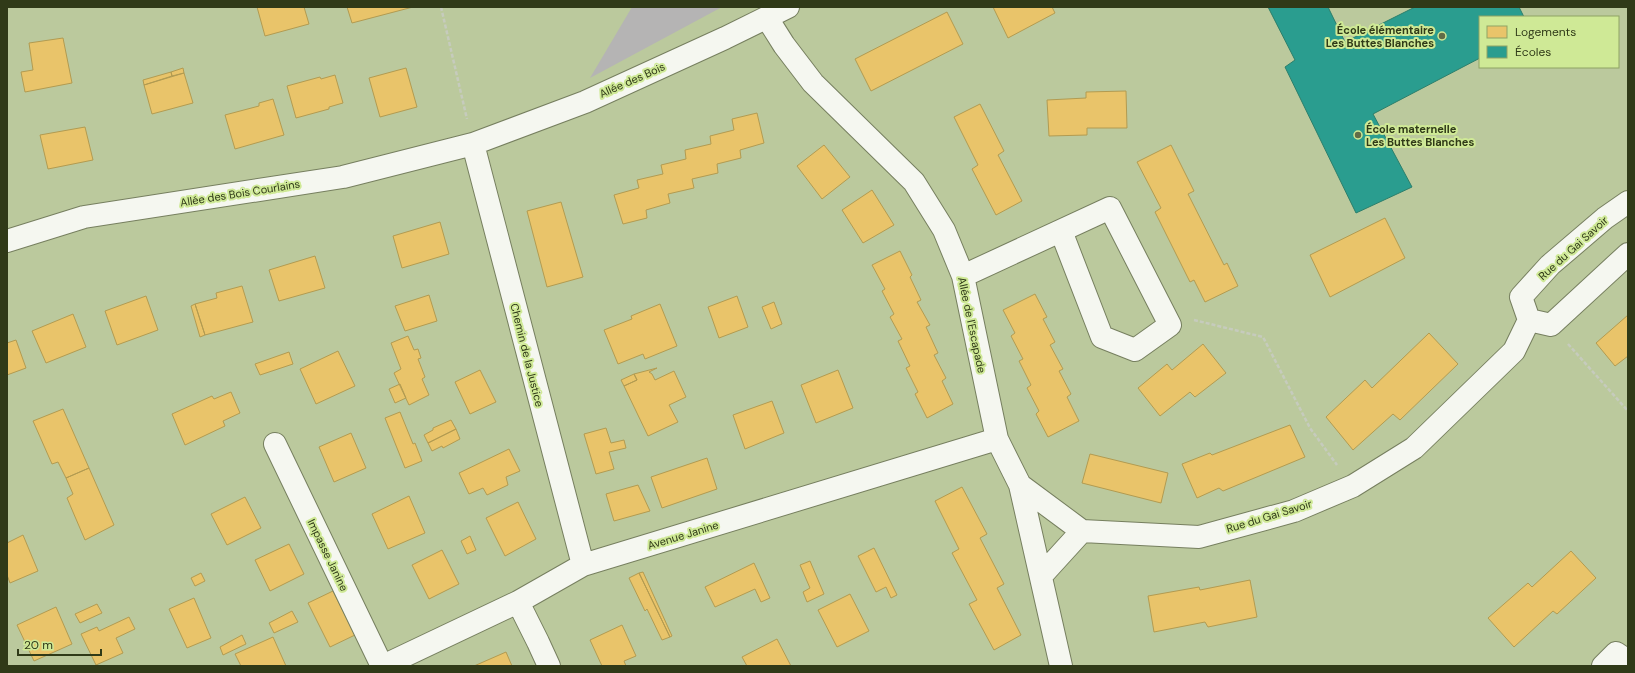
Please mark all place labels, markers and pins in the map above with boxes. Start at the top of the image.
place label: École élémentaire Les Buttes Blanches [1326,23,1434,50]
marker: École élémentaire Les Buttes Blanches [1437,31,1447,41]
place label: École maternelle Les Buttes Blanches [1366,122,1474,149]
marker: École maternelle Les Buttes Blanches [1353,130,1363,140]

